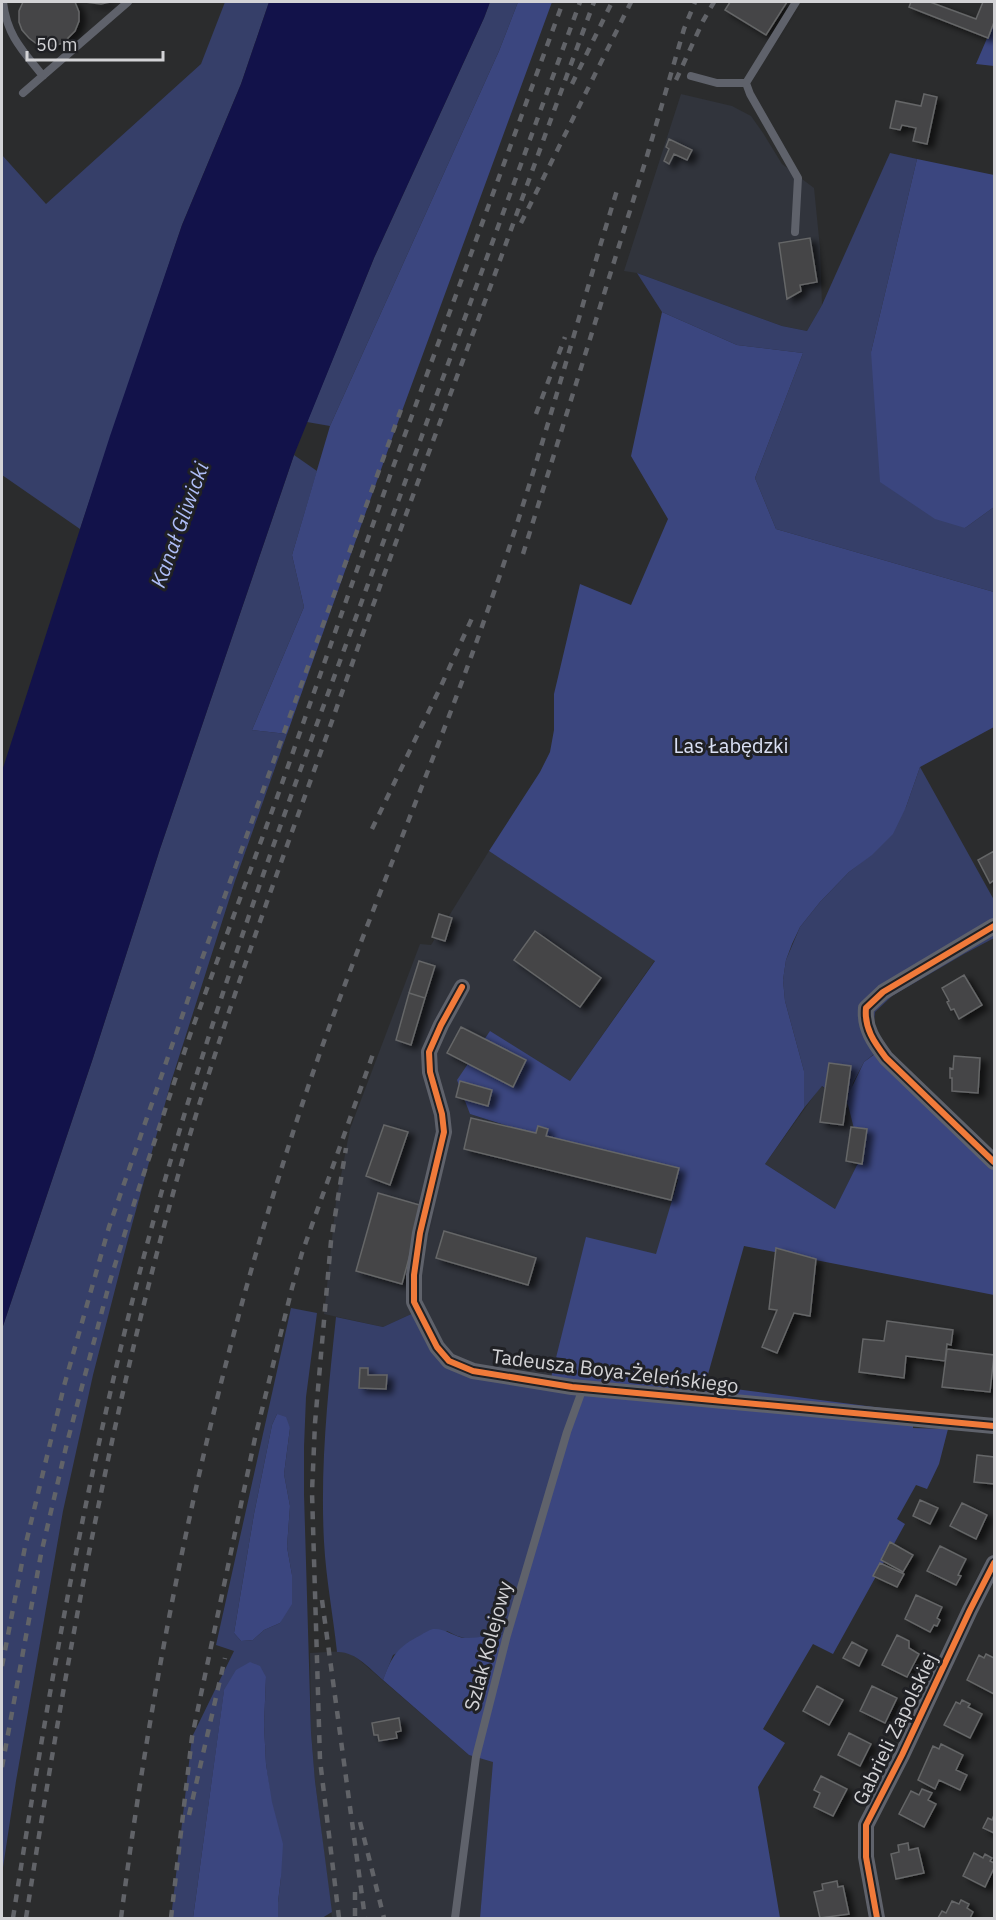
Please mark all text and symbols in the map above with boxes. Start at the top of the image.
scale bar [27,24,164,62]
text: 50 m [36,33,78,56]
water label: Kanał Gliwicki [143,458,215,591]
park label: Las Łabędzki [674,732,788,759]
street label: Tadeusza Boya-Żeleńskiego [490,1342,740,1399]
street label: Szlak Kolejowy [457,1578,518,1714]
street label: Gabrieli Zapolskiej [846,1648,943,1810]

